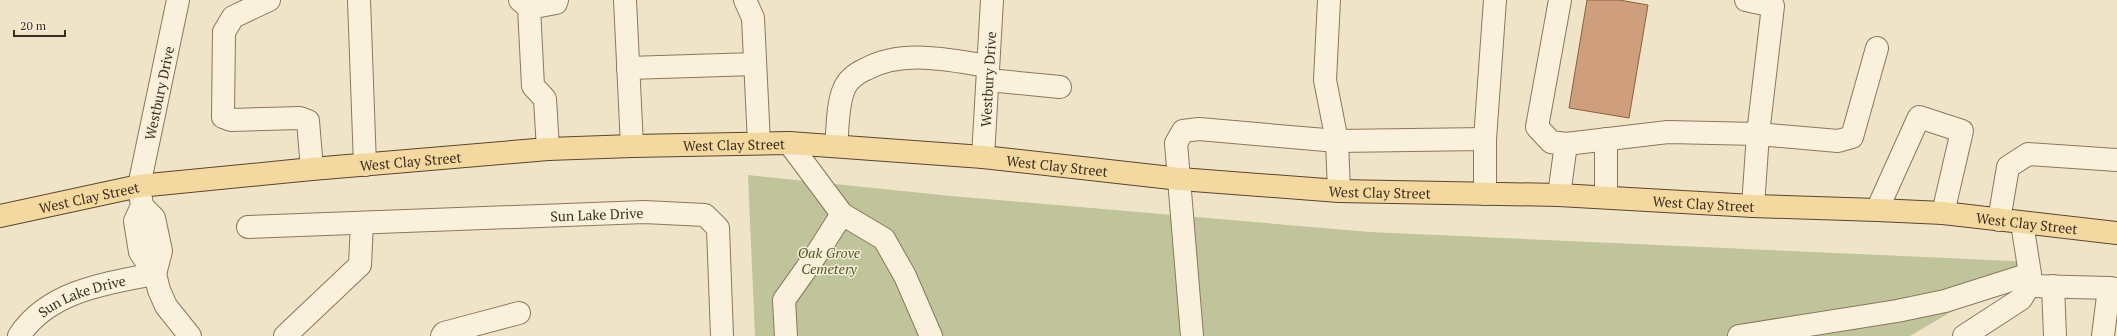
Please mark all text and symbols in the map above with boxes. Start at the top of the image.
scale bar [14,12,65,38]
text: 20 m [20,18,47,33]
street label: Westbury Drive [975,31,1000,127]
street label: Westbury Drive [140,44,178,142]
street label: West Clay Street [683,134,786,155]
street label: West Clay Street [359,147,463,174]
street label: West Clay Street [1005,150,1110,180]
street label: West Clay Street [37,177,142,217]
street label: West Clay Street [1328,181,1432,202]
street label: West Clay Street [1652,191,1756,216]
street label: Sun Lake Drive [550,203,644,225]
street label: West Clay Street [1975,207,2079,238]
park label: Oak Grove Cemetery [798,243,861,278]
street label: Sun Lake Drive [34,270,127,321]

